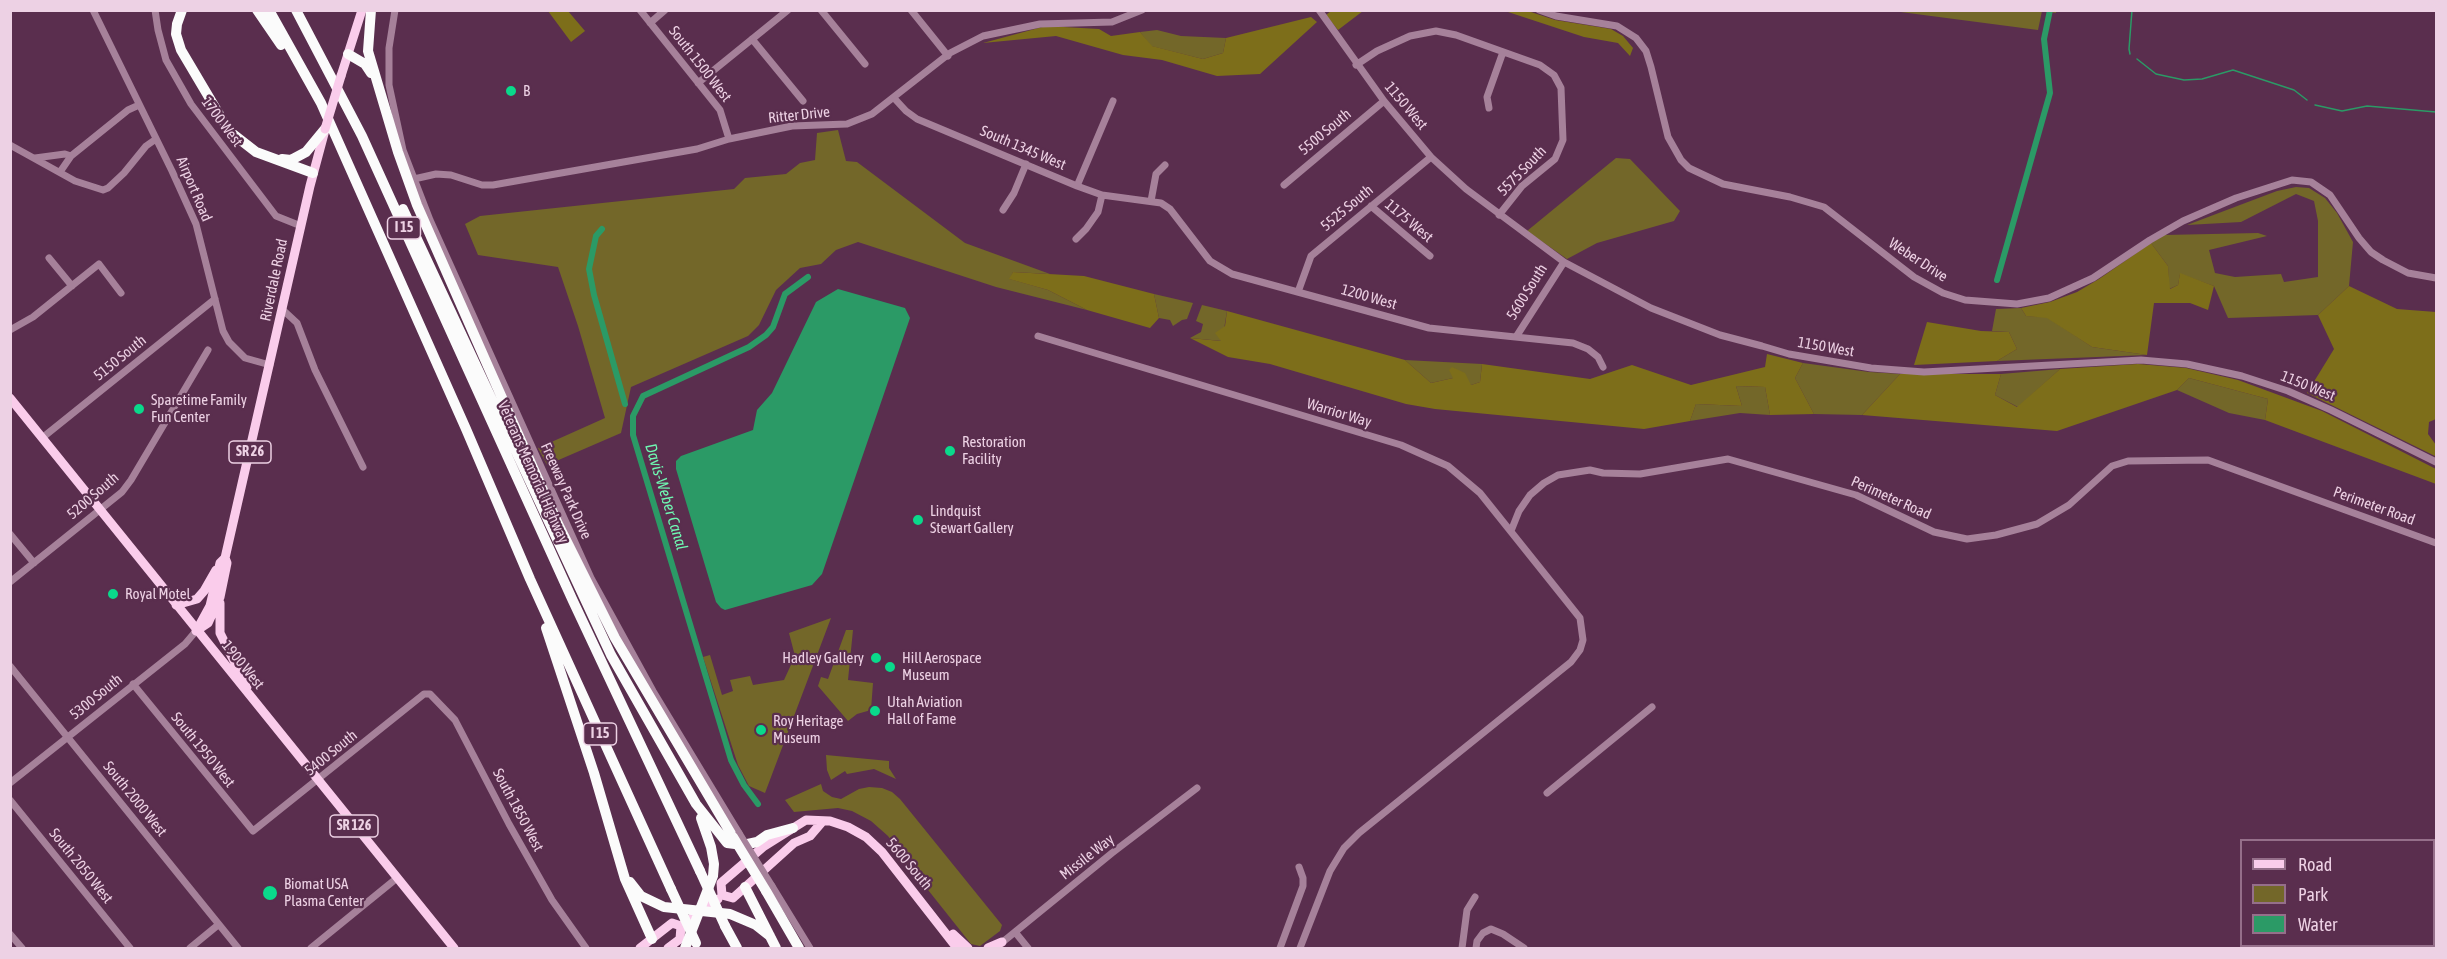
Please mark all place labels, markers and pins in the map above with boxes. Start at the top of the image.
place label: B [523,82,530,100]
marker: B [504,84,518,98]
place label: Sparetime Family Fun Center [151,391,247,426]
marker: Sparetime Family Fun Center [132,402,146,416]
place label: Restoration Facility [962,433,1026,468]
marker: Restoration Facility [943,444,957,458]
place label: Lindquist Stewart Gallery [930,502,1014,537]
marker: Lindquist Stewart Gallery [911,513,925,527]
place label: Royal Motel [125,585,190,603]
marker: Royal Motel [106,587,120,601]
place label: Hadley Gallery [782,649,864,667]
place label: Hill Aerospace Museum [902,649,982,684]
marker: Hadley Gallery [869,651,883,665]
marker: Hill Aerospace Museum [883,660,897,674]
place label: Utah Aviation Hall of Fame [887,693,963,728]
marker: Utah Aviation Hall of Fame [868,704,882,718]
place label: Roy Heritage Museum [773,712,843,747]
marker: Roy Heritage Museum [754,723,768,737]
place label: Biomat USA Plasma Center [284,875,364,910]
marker: Biomat USA Plasma Center [261,884,279,902]

